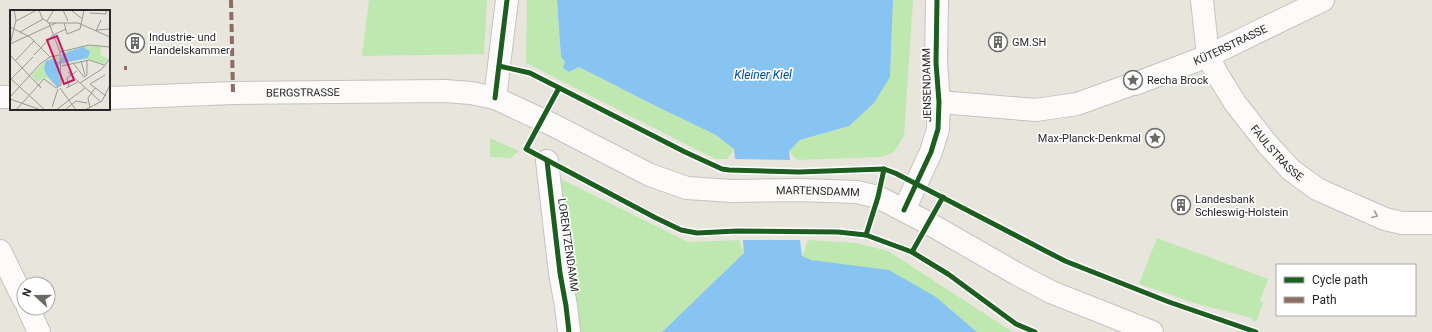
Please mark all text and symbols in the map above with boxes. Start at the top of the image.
inset map [10,10,110,110]
street label: KÜTERSTRASSE [1191,22,1269,68]
place label: Industrie- und Handelskammer [149,31,230,57]
building icon: GM.SH [987,31,1009,53]
building icon: Industrie- und Handelskammer [124,32,146,54]
place label: GM.SH [1012,36,1046,49]
street label: JENSENDAMM [920,48,934,122]
water label: Kleiner Kiel [734,68,792,82]
place icon: Recha Brock [1122,69,1144,91]
place label: Recha Brock [1147,74,1209,87]
street label: BERGSTRASSE [266,85,340,99]
street label: FAULSTRASSE [1248,122,1306,183]
place icon: Max-Planck-Denkmal [1144,127,1166,149]
place label: Max-Planck-Denkmal [1038,132,1141,145]
street label: MARTENSDAMM [776,183,860,199]
place label: Landesbank Schleswig-Holstein [1195,193,1288,219]
building icon: Landesbank Schleswig-Holstein [1170,194,1192,216]
street label: LORENTZENDAMM [555,197,581,293]
one-way arrow [1370,210,1378,218]
legend [1276,264,1416,316]
text: Cycle path [1312,273,1368,287]
north arrow [16,276,56,316]
text: N [20,286,35,299]
text: Path [1312,293,1337,307]

